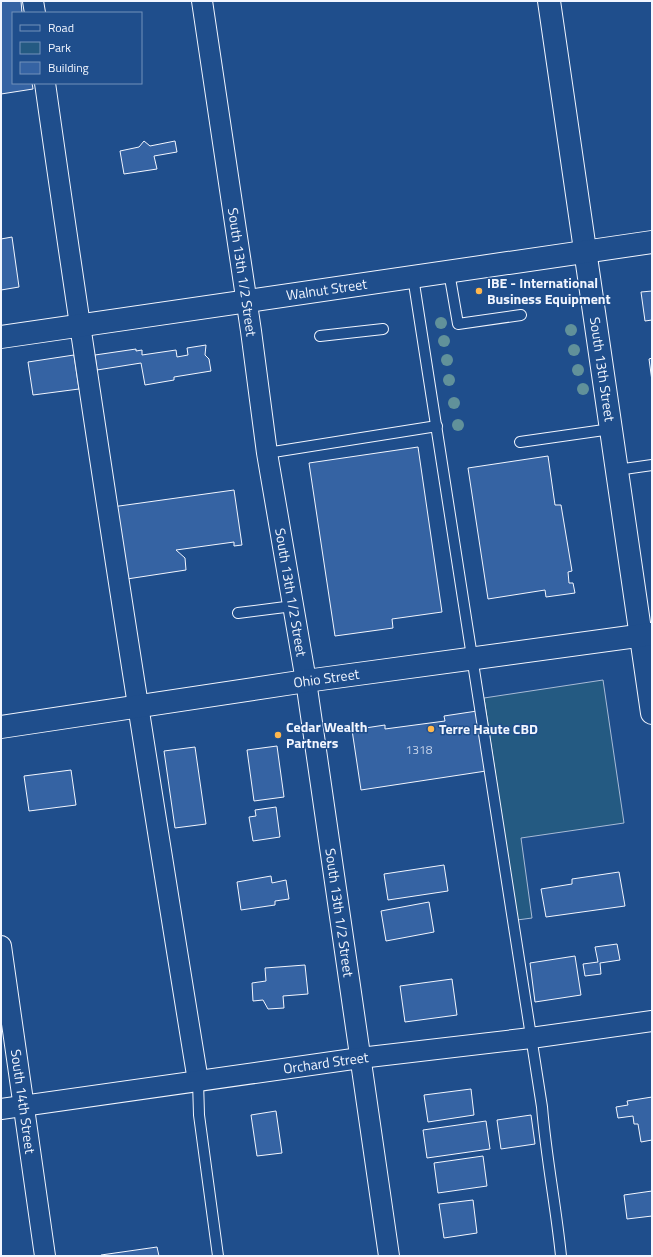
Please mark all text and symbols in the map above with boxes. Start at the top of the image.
legend [12,12,142,84]
text: Road [48,18,74,37]
text: Park [48,38,71,57]
text: Building [48,58,89,77]
street label: South 13th 1/2 Street [223,206,263,338]
place label: IBE - International Business Equipment [487,272,611,309]
street label: Walnut Street [285,273,368,305]
marker: IBE - International Business Equipment [474,286,484,296]
street label: South 13th Street [585,315,621,423]
street label: South 13th 1/2 Street [270,526,313,658]
street label: Ohio Street [292,663,361,693]
place label: Cedar Wealth Partners [286,716,367,753]
place label: Terre Haute CBD [439,718,538,739]
marker: Terre Haute CBD [426,724,436,734]
marker: Cedar Wealth Partners [273,730,283,740]
house number: 1318 [406,740,433,759]
street label: South 13th 1/2 Street [320,847,360,978]
street label: Orchard Street [282,1046,370,1079]
street label: South 14th Street [6,1048,41,1155]

